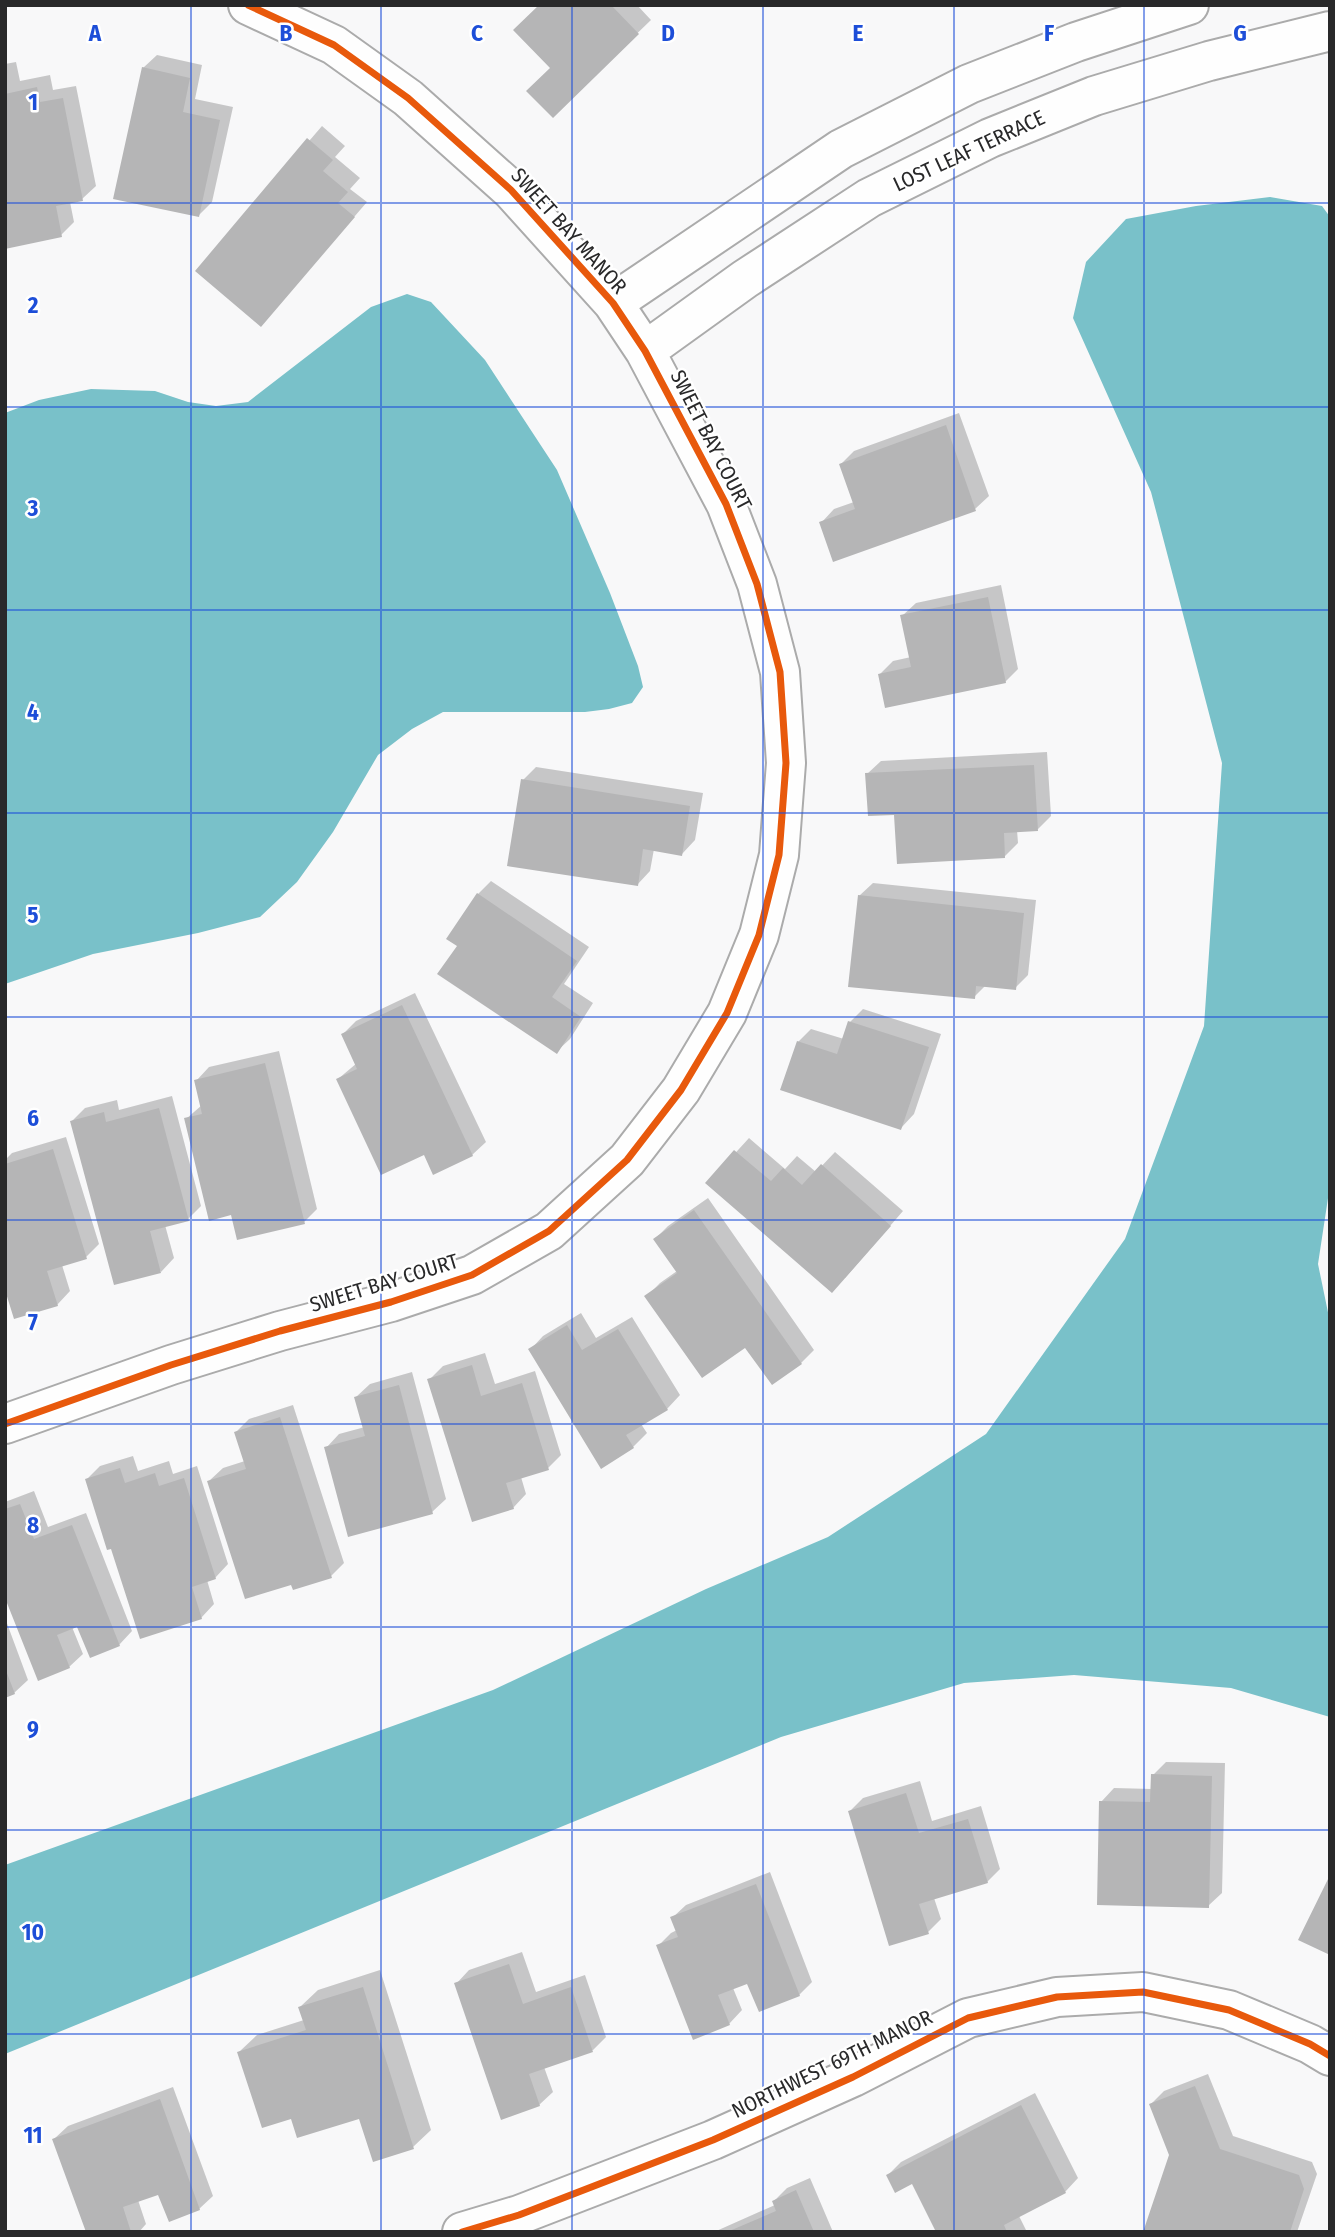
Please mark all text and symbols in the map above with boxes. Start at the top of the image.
text: A [88,19,102,47]
text: B [280,19,293,47]
text: C [471,19,483,47]
text: D [661,19,675,47]
text: E [853,19,864,47]
text: F [1044,19,1054,47]
text: G [1233,19,1247,47]
text: 1 [28,88,38,116]
street label: LOST LEAF TERRACE [889,104,1049,198]
street label: SWEET BAY MANOR [506,163,633,300]
text: 2 [27,291,39,319]
street label: SWEET BAY COURT [665,366,758,515]
text: 3 [27,494,39,522]
text: 4 [27,698,39,726]
text: 5 [27,901,39,929]
text: 6 [27,1104,39,1132]
street label: SWEET BAY COURT [307,1248,462,1318]
text: 7 [28,1308,38,1336]
text: 8 [27,1511,39,1539]
text: 9 [27,1715,39,1743]
text: 10 [22,1918,44,1946]
street label: NORTHWEST 69TH MANOR [727,2004,937,2124]
text: 11 [23,2121,43,2149]

